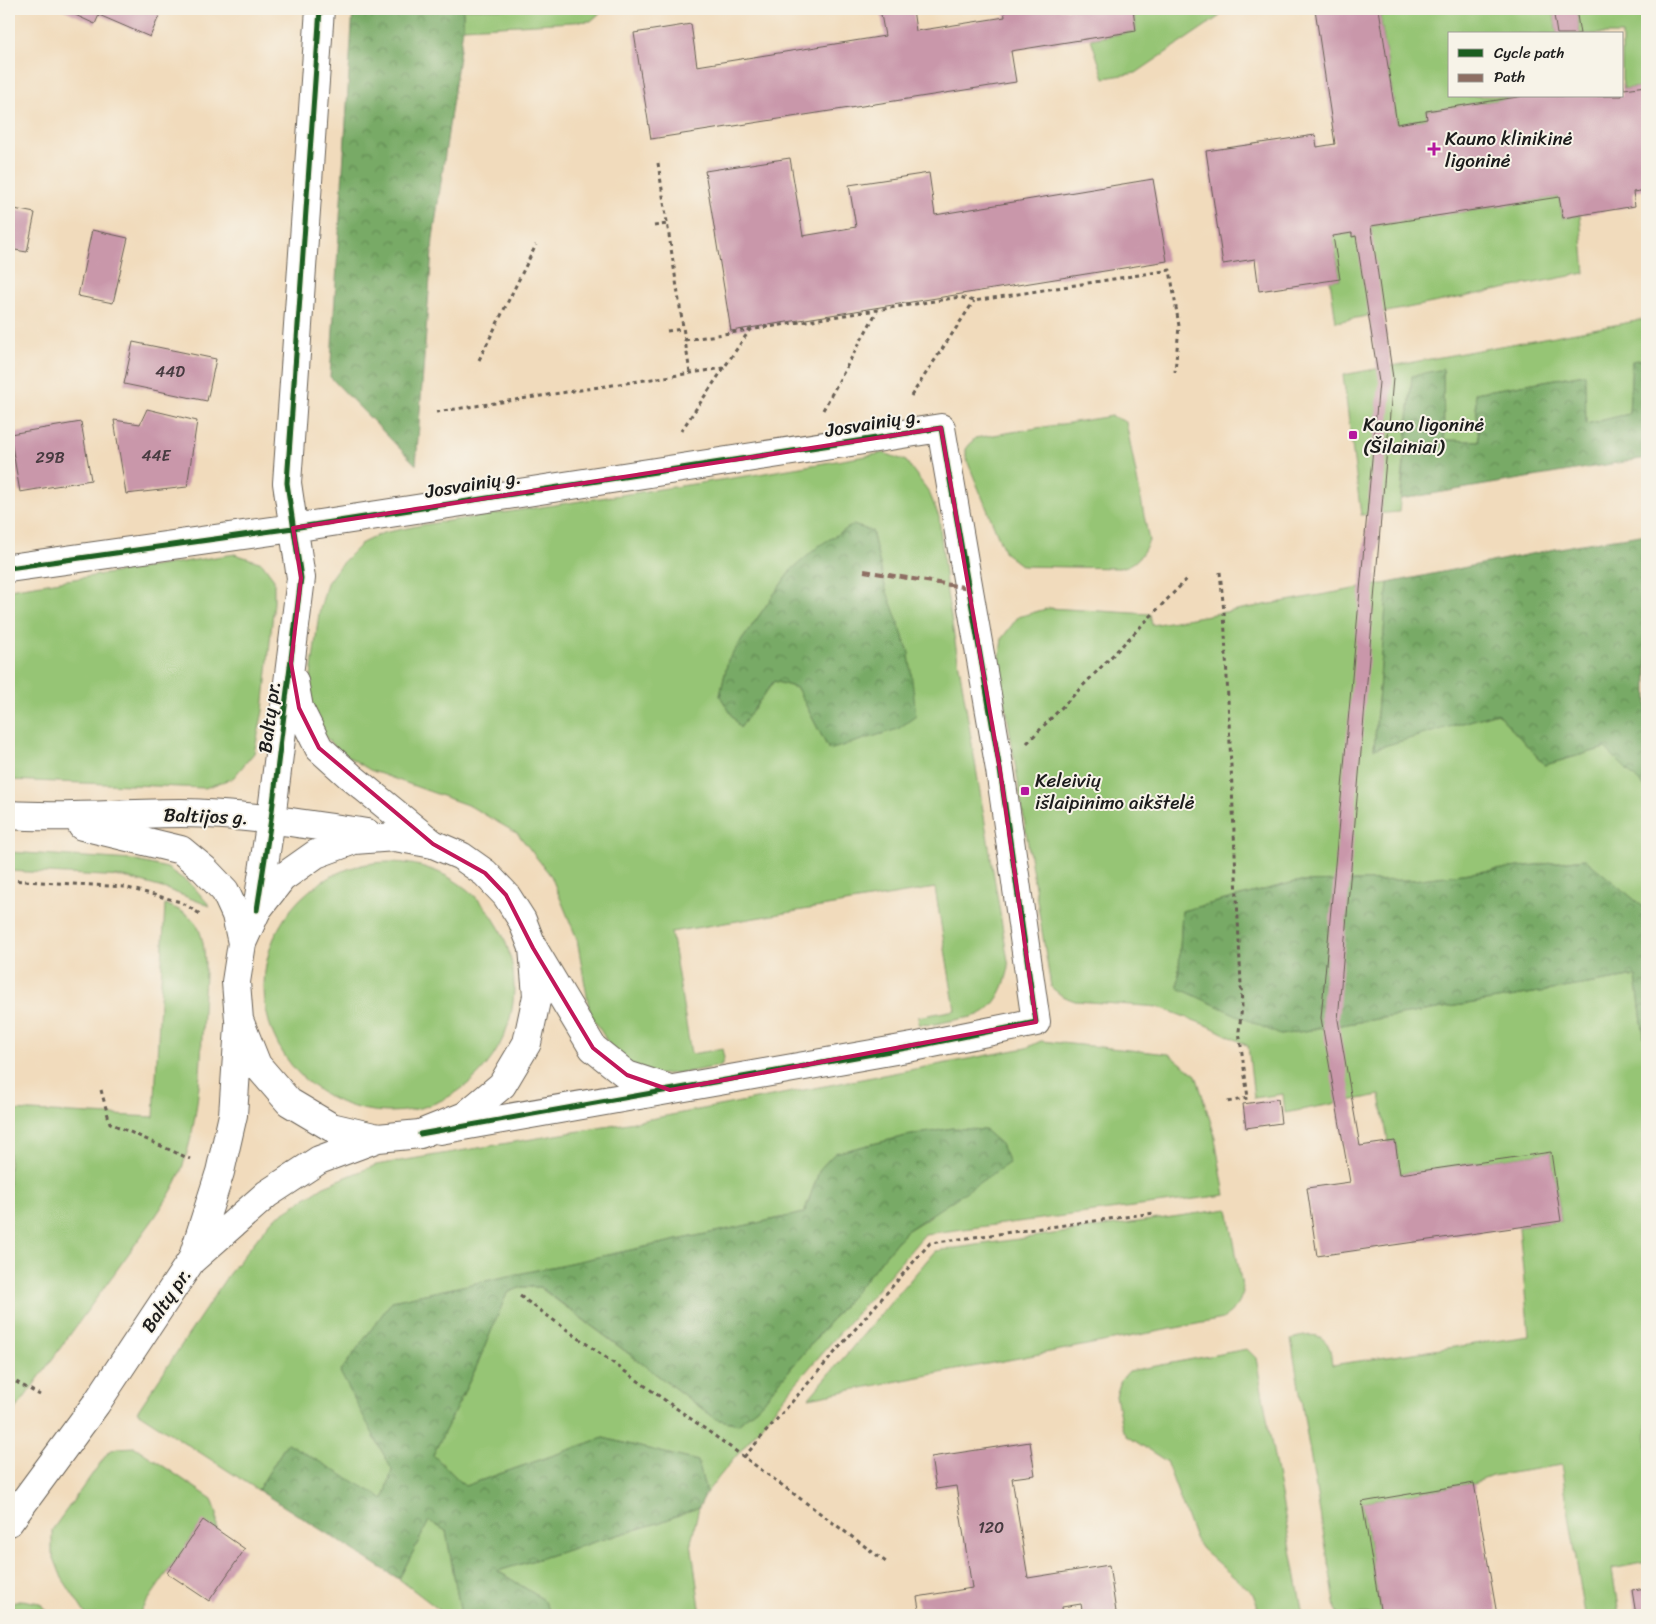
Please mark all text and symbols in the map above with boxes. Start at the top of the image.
legend [1448,32,1624,98]
text: Cycle path [1494,40,1565,66]
text: Path [1494,64,1525,90]
place label: Kauno klinikinė ligoninė [1445,122,1573,177]
marker: Kauno klinikinė ligoninė [1427,142,1441,156]
house number: 44D [155,357,185,386]
street label: Josvainių g. [822,399,923,447]
place label: Kauno ligoninė (Šilainiai) [1363,408,1484,463]
marker: Kauno ligoninė (Šilainiai) [1347,429,1359,441]
house number: 44E [142,441,172,470]
house number: 29B [35,443,65,472]
street label: Josvainių g. [422,460,523,508]
street label: Baltų pr. [248,679,290,755]
place label: Keleivių išlaipinimo aikštelė [1035,764,1195,819]
marker: Keleivių išlaipinimo aikštelė [1019,785,1031,797]
street label: Baltijos g. [163,798,249,834]
street label: Baltų pr. [132,1261,200,1339]
house number: 120 [978,1513,1004,1542]

